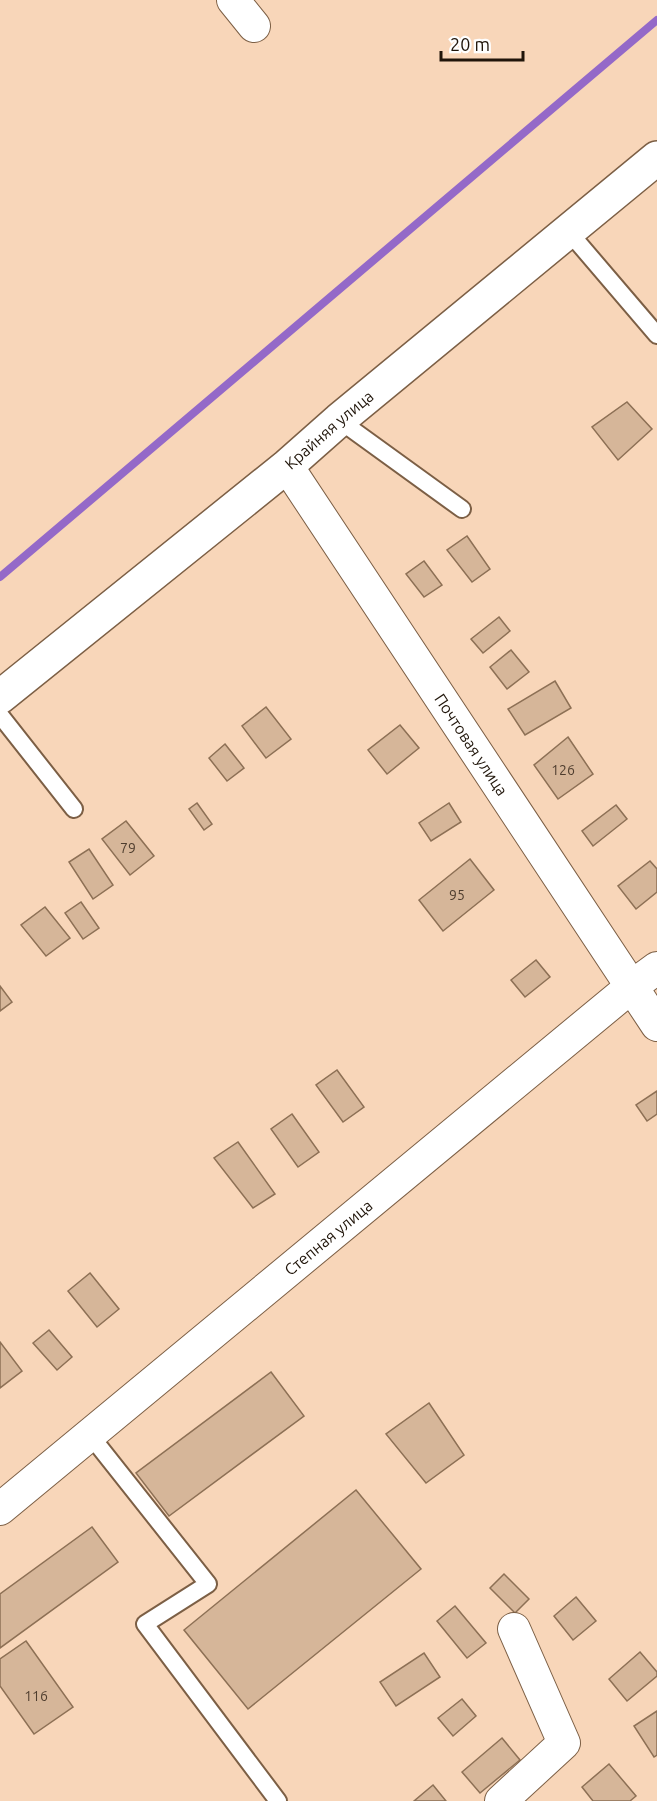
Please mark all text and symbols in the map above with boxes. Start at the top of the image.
scale bar [441,24,524,62]
text: 20 m [450,34,490,54]
street label: Крайняя улица [281,387,377,473]
street label: Почтовая улица [431,690,512,799]
house number: 126 [551,762,575,778]
house number: 79 [120,840,136,856]
house number: 95 [449,887,465,903]
street label: Степная улица [281,1196,376,1279]
house number: 116 [24,1688,48,1704]

